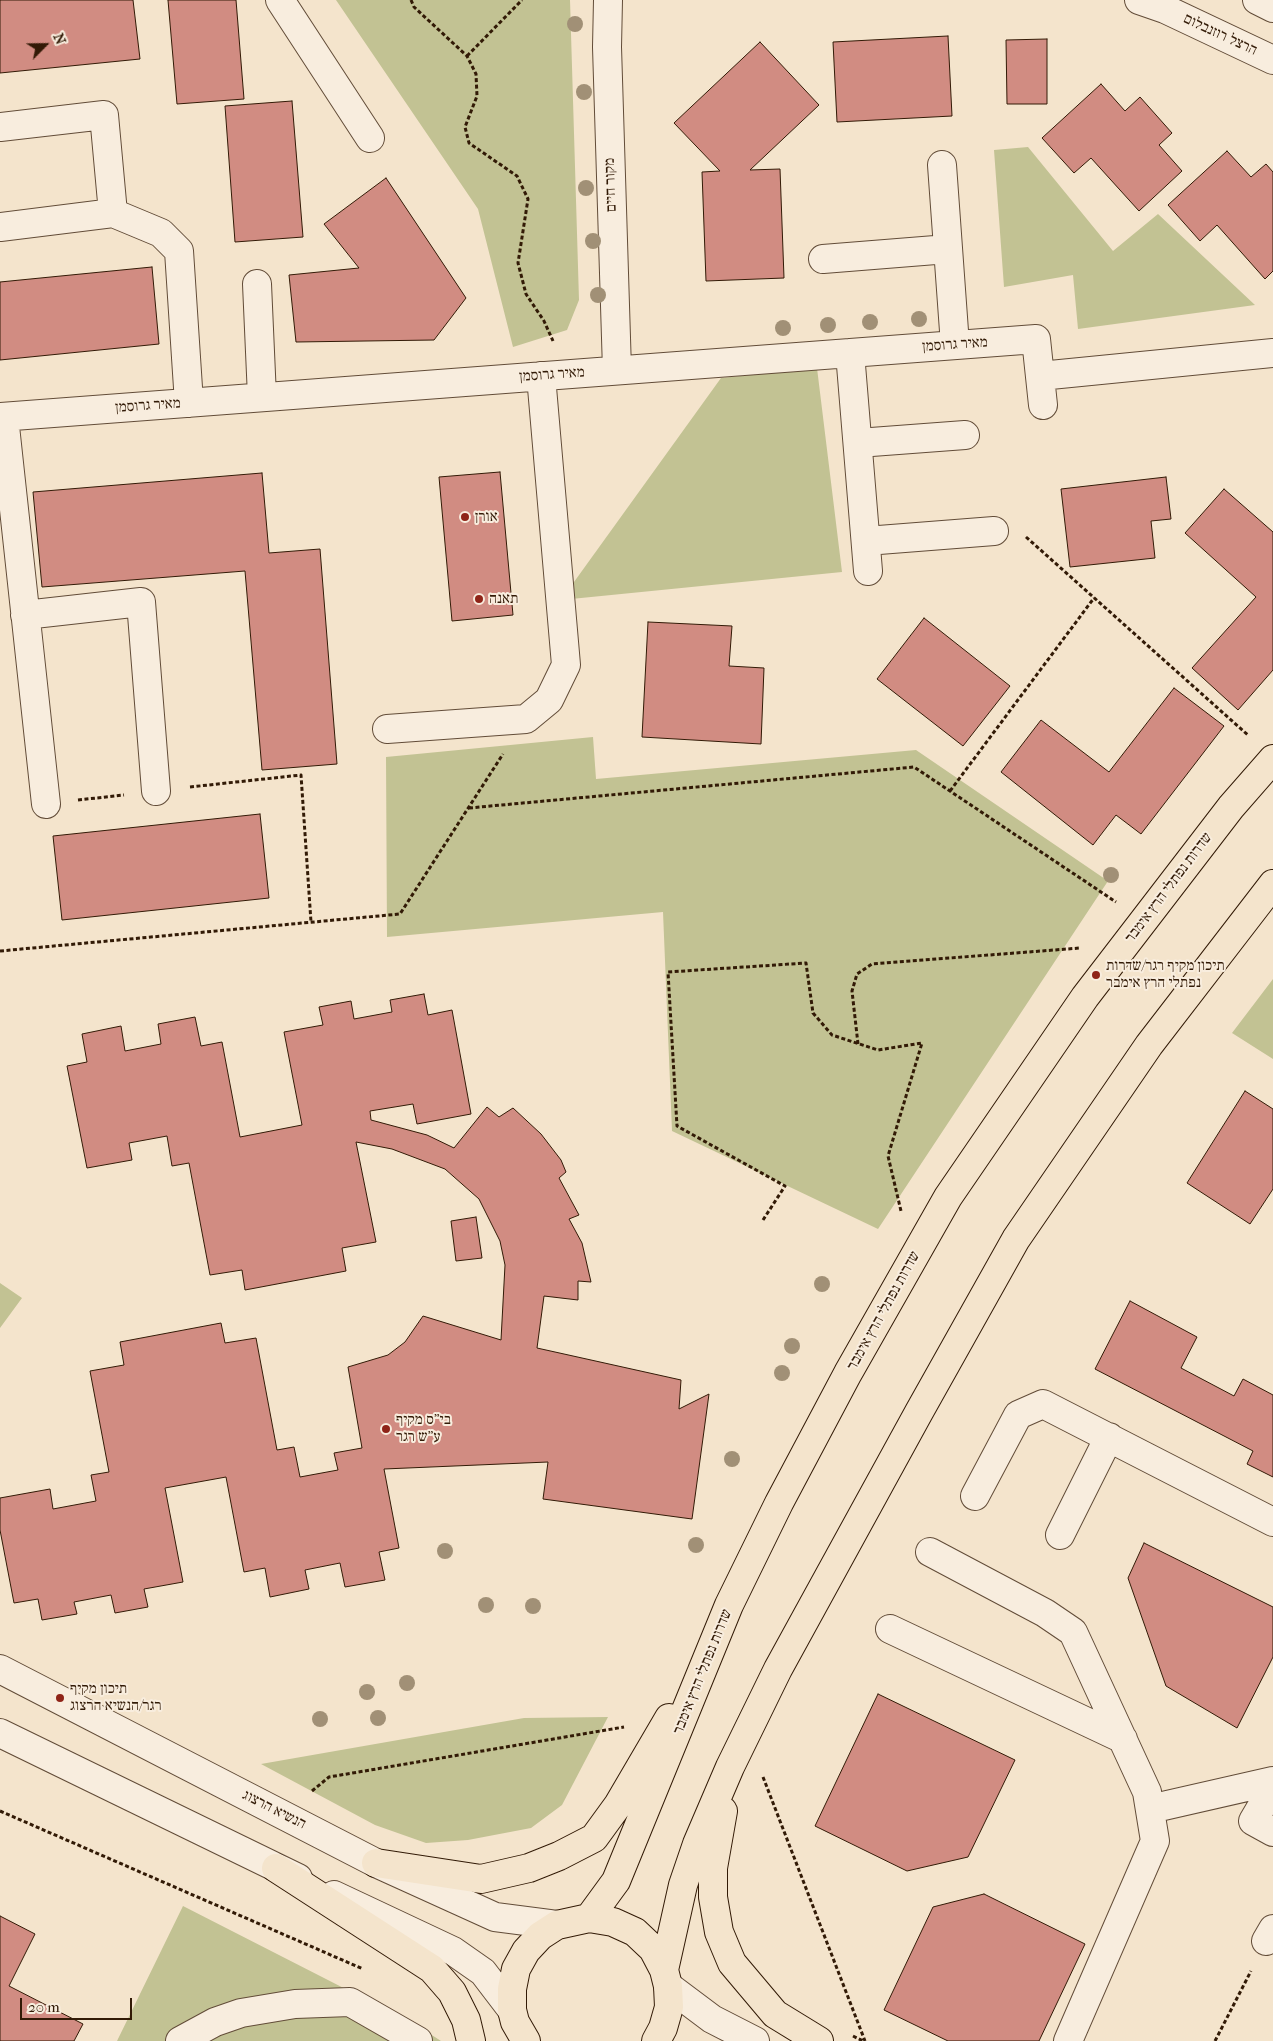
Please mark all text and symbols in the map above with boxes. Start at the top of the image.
street label: הרצל רוזנבלום [1180,10,1260,60]
north arrow [20,20,70,70]
text: N [49,31,69,47]
street label: מקור חיים [601,157,621,213]
street label: מאיר גרוסמן [922,334,988,356]
street label: מאיר גרוסמן [519,364,585,386]
street label: מאיר גרוסמן [115,395,181,417]
place label: אורן [475,508,498,526]
marker: אורן [459,511,471,523]
place label: תאנה [489,590,518,608]
marker: תאנה [473,593,485,605]
street label: שדרות נפתלי הרץ אימבר [1122,829,1216,947]
place label: תיכון מקיף רגר/שדרות נפתלי הרץ אימבר [1106,957,1225,992]
marker: תיכון מקיף רגר/שדרות נפתלי הרץ אימבר [1090,969,1102,981]
street label: שדרות נפתלי הרץ אימבר [844,1248,924,1374]
place label: בי"ס מקיף ע"ש רגר [396,1411,451,1446]
marker: בי"ס מקיף ע"ש רגר [380,1423,392,1435]
street label: שדרות נפתלי הרץ אימבר [670,1607,736,1737]
place label: תיכון מקיף רגר/הנשיא הרצוג [70,1680,162,1715]
marker: תיכון מקיף רגר/הנשיא הרצוג [54,1692,66,1704]
street label: הנשיא הרצוג [239,1786,309,1834]
scale bar [22,1988,135,2020]
text: 20 m [28,1998,60,2016]

